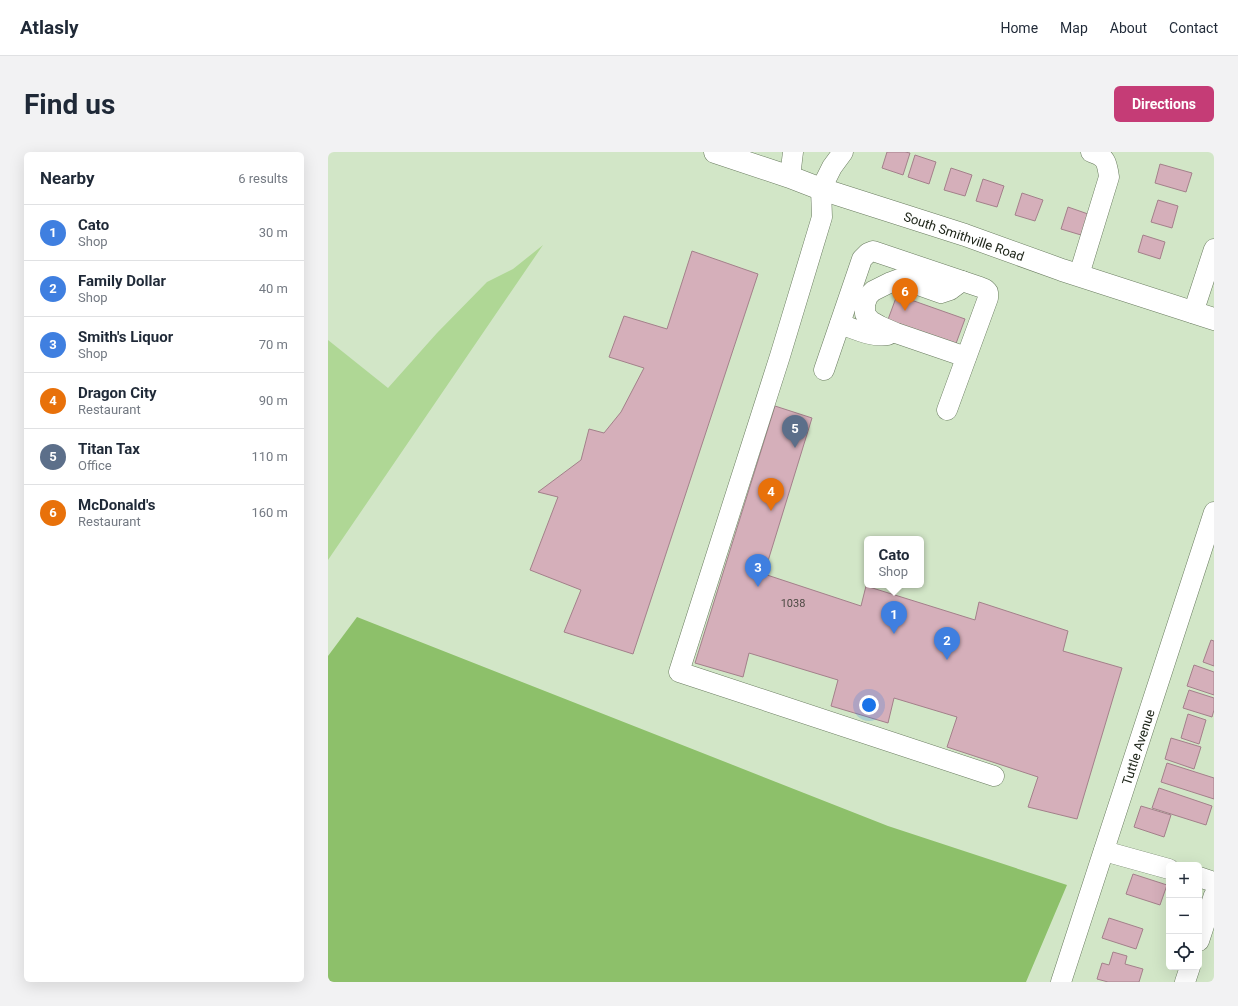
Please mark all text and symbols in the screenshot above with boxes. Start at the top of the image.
text: Atlasly [20,16,79,39]
text: Home [1000,20,1038,36]
text: Map [1060,20,1088,36]
text: About [1110,20,1147,36]
text: Contact [1169,20,1218,36]
button: Directions [1114,86,1214,122]
text: Find us [24,88,115,121]
text: Nearby [40,168,95,188]
text: 6 results [238,171,288,186]
street label: South Smithville Road [902,209,1026,264]
text: Cato [78,216,109,234]
text: 1 [49,225,57,240]
text: 30 m [259,225,288,240]
text: Shop [78,234,108,249]
text: Family Dollar [78,272,166,290]
pin: 6 [892,278,918,311]
text: 2 [49,281,57,296]
text: 40 m [259,281,288,296]
text: Shop [78,290,108,305]
text: Smith's Liquor [78,328,173,346]
text: 3 [49,337,57,352]
text: 70 m [259,337,288,352]
text: Shop [78,346,108,361]
text: Dragon City [78,384,157,402]
text: 4 [49,393,57,408]
text: 90 m [259,393,288,408]
text: Restaurant [78,402,141,417]
pin: 5 [782,415,808,448]
text: Titan Tax [78,440,140,458]
text: 5 [49,449,57,464]
text: 110 m [251,449,288,464]
text: Office [78,458,112,473]
pin: 4 [758,478,784,511]
text: McDonald's [78,496,156,514]
text: 6 [49,505,57,520]
text: 160 m [251,505,288,520]
text: Restaurant [78,514,141,529]
popup [864,536,924,588]
text: Cato [878,546,910,564]
pin: 3 [745,554,771,587]
text: Shop [878,564,908,579]
house number: 1038 [781,597,805,610]
pin: 1 [881,601,907,634]
pin: 2 [934,627,960,660]
your location [859,695,879,715]
street label: Tuttle Avenue [1119,707,1158,787]
map controls [1166,862,1202,970]
button: + [1166,862,1202,898]
button: − [1166,898,1202,934]
button: locate [1166,934,1202,970]

